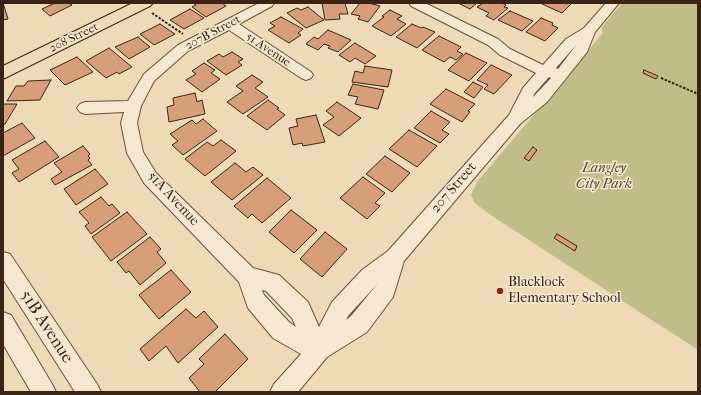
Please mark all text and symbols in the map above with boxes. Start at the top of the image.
street label: 207B Street [183,12,243,54]
street label: 208 Street [47,20,101,56]
street label: 51 Avenue [243,30,293,70]
street label: 207 Street [427,159,481,217]
park label: Langley City Park [576,161,632,194]
street label: 51A Avenue [144,168,202,230]
place label: Blacklock Elementary School [508,275,621,308]
marker: Blacklock Elementary School [495,286,505,296]
street label: 51B Avenue [15,287,77,367]

